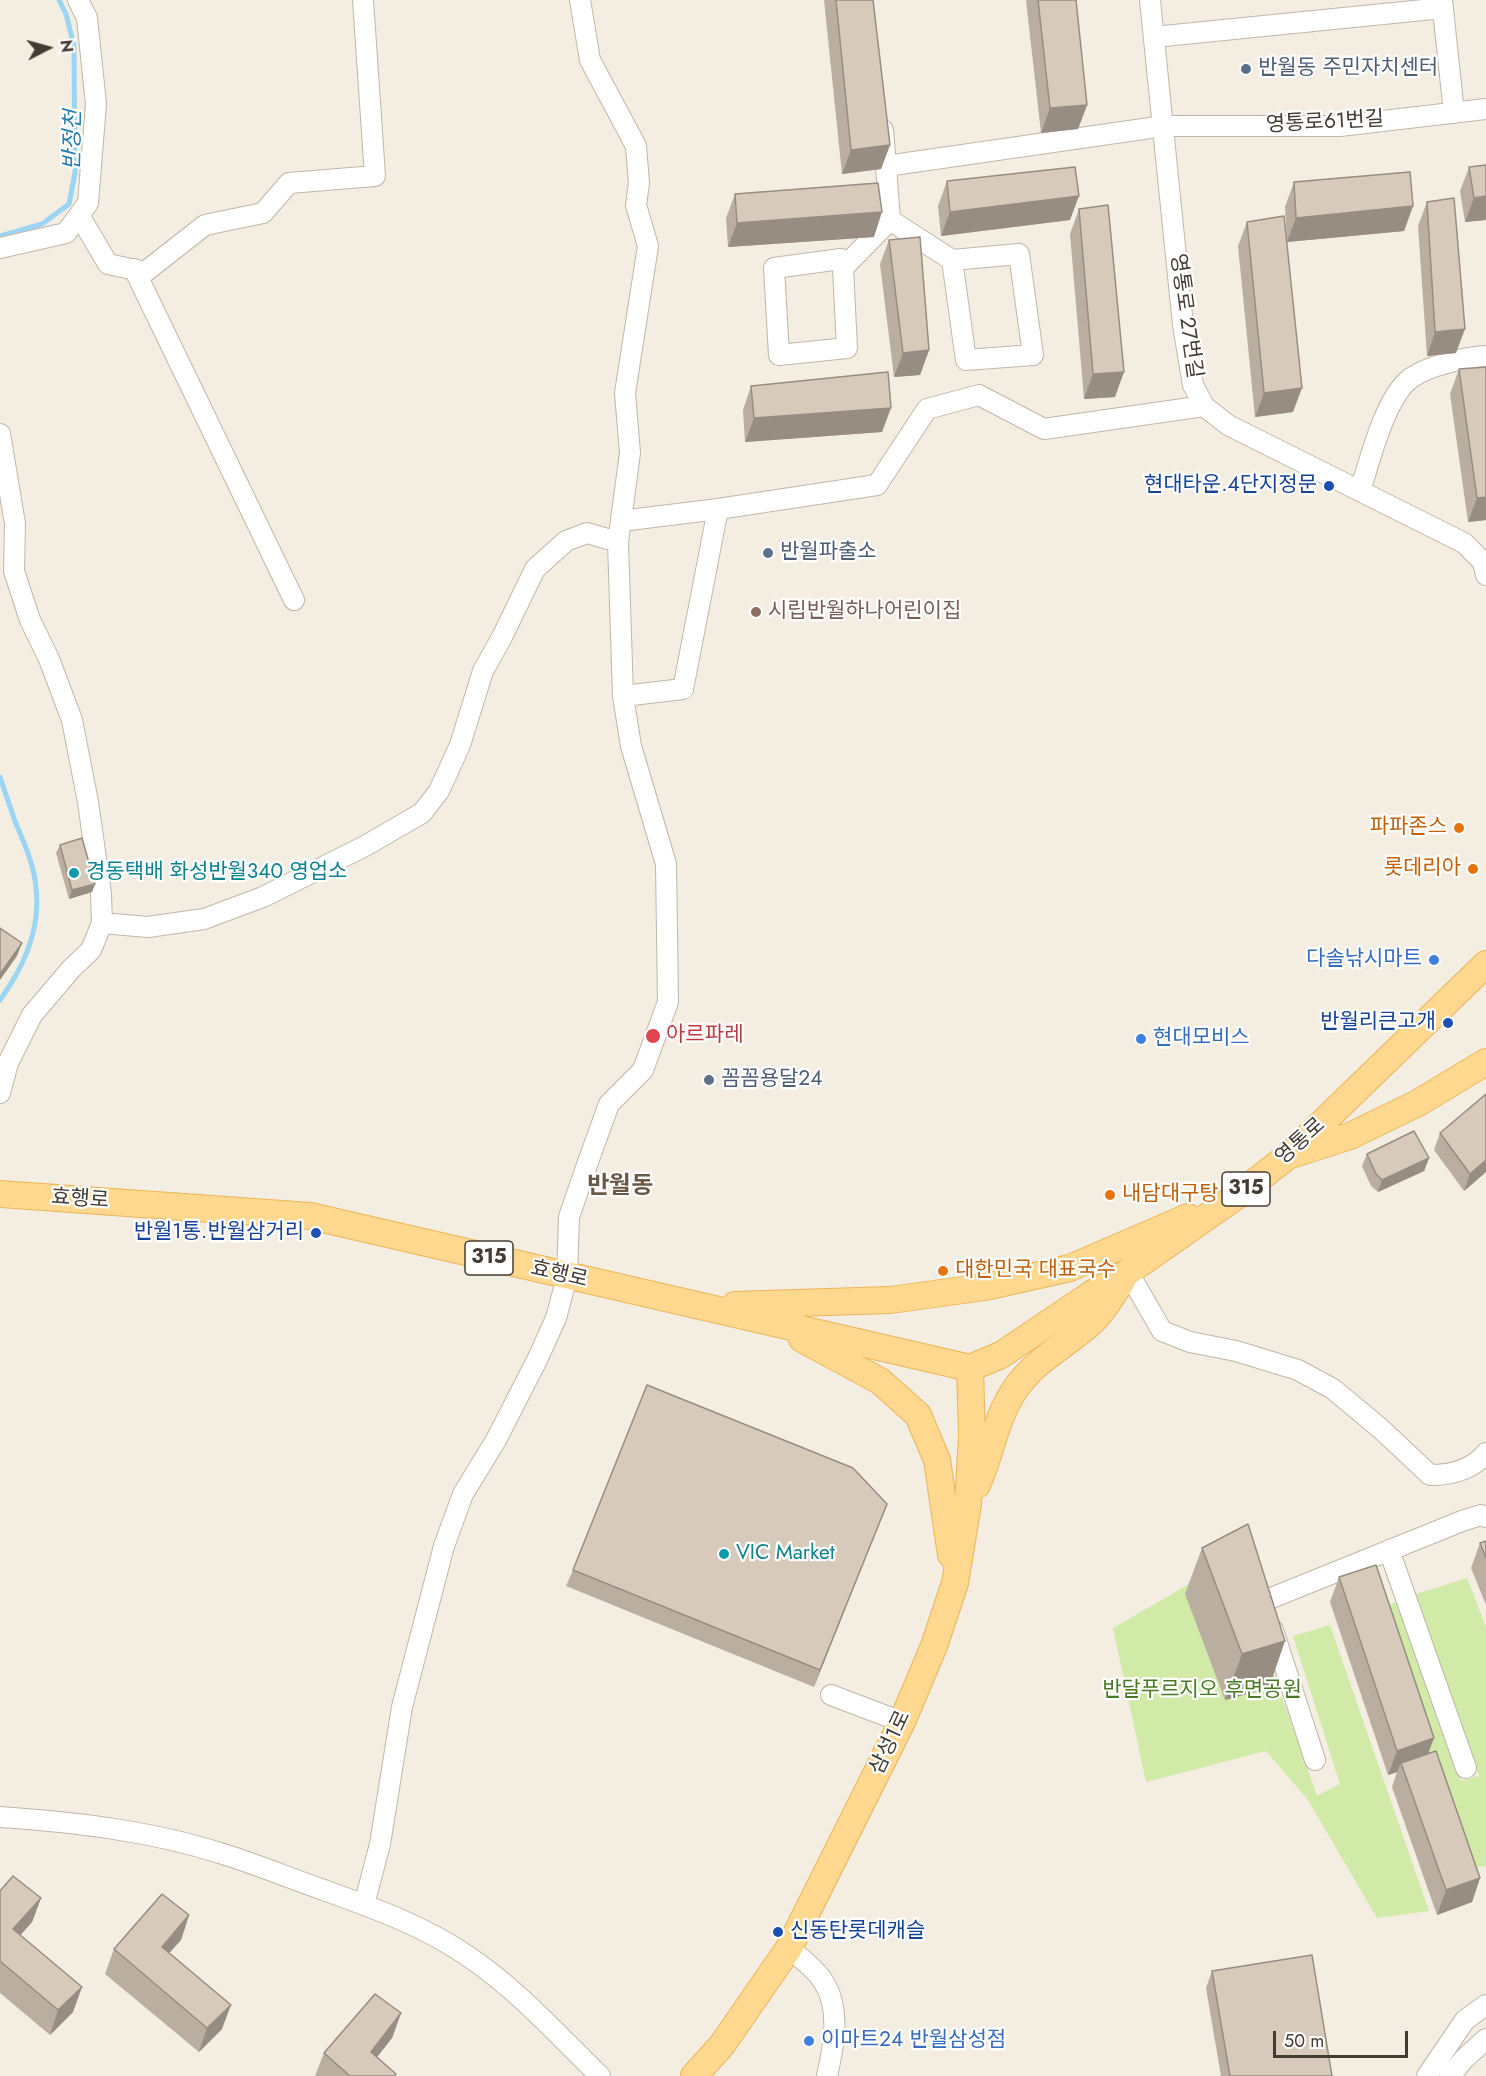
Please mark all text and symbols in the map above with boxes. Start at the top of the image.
north arrow [18,18,78,78]
text: N [54,39,79,54]
place label: 반월동 주민자치센터 [1258,56,1438,82]
marker: 반월동 주민자치센터 [1239,62,1253,76]
street label: 영통로61번길 [1265,107,1385,139]
water label: 반정천 [60,109,88,171]
street label: 영통로 27번길 [1164,252,1206,380]
place label: 현대타운.4단지정문 [1144,473,1317,499]
marker: 현대타운.4단지정문 [1322,479,1336,493]
place label: 반월파출소 [780,540,877,566]
marker: 반월파출소 [761,546,775,560]
place label: 시립반월하나어린이집 [768,599,961,625]
marker: 시립반월하나어린이집 [749,605,763,619]
place label: 파파존스 [1370,815,1447,841]
marker: 파파존스 [1452,821,1466,835]
place label: 롯데리아 [1384,856,1461,882]
place label: 경동택배 화성반월340 영업소 [86,860,347,886]
marker: 롯데리아 [1466,862,1480,876]
marker: 경동택배 화성반월340 영업소 [67,866,81,880]
place label: 다솔낚시마트 [1306,947,1422,973]
marker: 다솔낚시마트 [1427,953,1441,967]
place label: 반월리큰고개 [1320,1010,1436,1036]
marker: 반월리큰고개 [1441,1016,1455,1030]
place label: 아르파레 [666,1023,743,1049]
place label: 현대모비스 [1153,1026,1250,1052]
marker: 아르파레 [644,1027,662,1045]
marker: 현대모비스 [1134,1032,1148,1046]
place label: 꼼꼼용달24 [721,1067,822,1093]
marker: 꼼꼼용달24 [702,1073,716,1087]
street label: 영통로 [1271,1113,1331,1171]
road number: 315 [1222,1172,1270,1206]
district label: 반월동 [587,1173,653,1201]
place label: 내담대구탕 [1122,1182,1219,1208]
street label: 효행로 [50,1185,110,1215]
marker: 내담대구탕 [1103,1188,1117,1202]
place label: 반월1통.반월삼거리 [134,1220,304,1246]
marker: 반월1통.반월삼거리 [309,1226,323,1240]
road number: 315 [465,1241,513,1275]
street label: 효행로 [528,1256,590,1294]
place label: 대한민국 대표국수 [955,1258,1116,1284]
marker: 대한민국 대표국수 [936,1264,950,1278]
place label: VIC Market [736,1541,835,1567]
marker: VIC Market [717,1547,731,1561]
park label: 반달푸르지오 후면공원 [1102,1678,1302,1704]
street label: 삼성1로 [865,1707,917,1779]
place label: 신동탄롯데캐슬 [790,1919,925,1945]
marker: 신동탄롯데캐슬 [771,1925,785,1939]
scale bar [1276,2019,1411,2057]
place label: 이마트24 반월삼성점 [821,2028,1006,2054]
text: 50 m [1284,2028,1324,2054]
marker: 이마트24 반월삼성점 [802,2034,816,2048]

